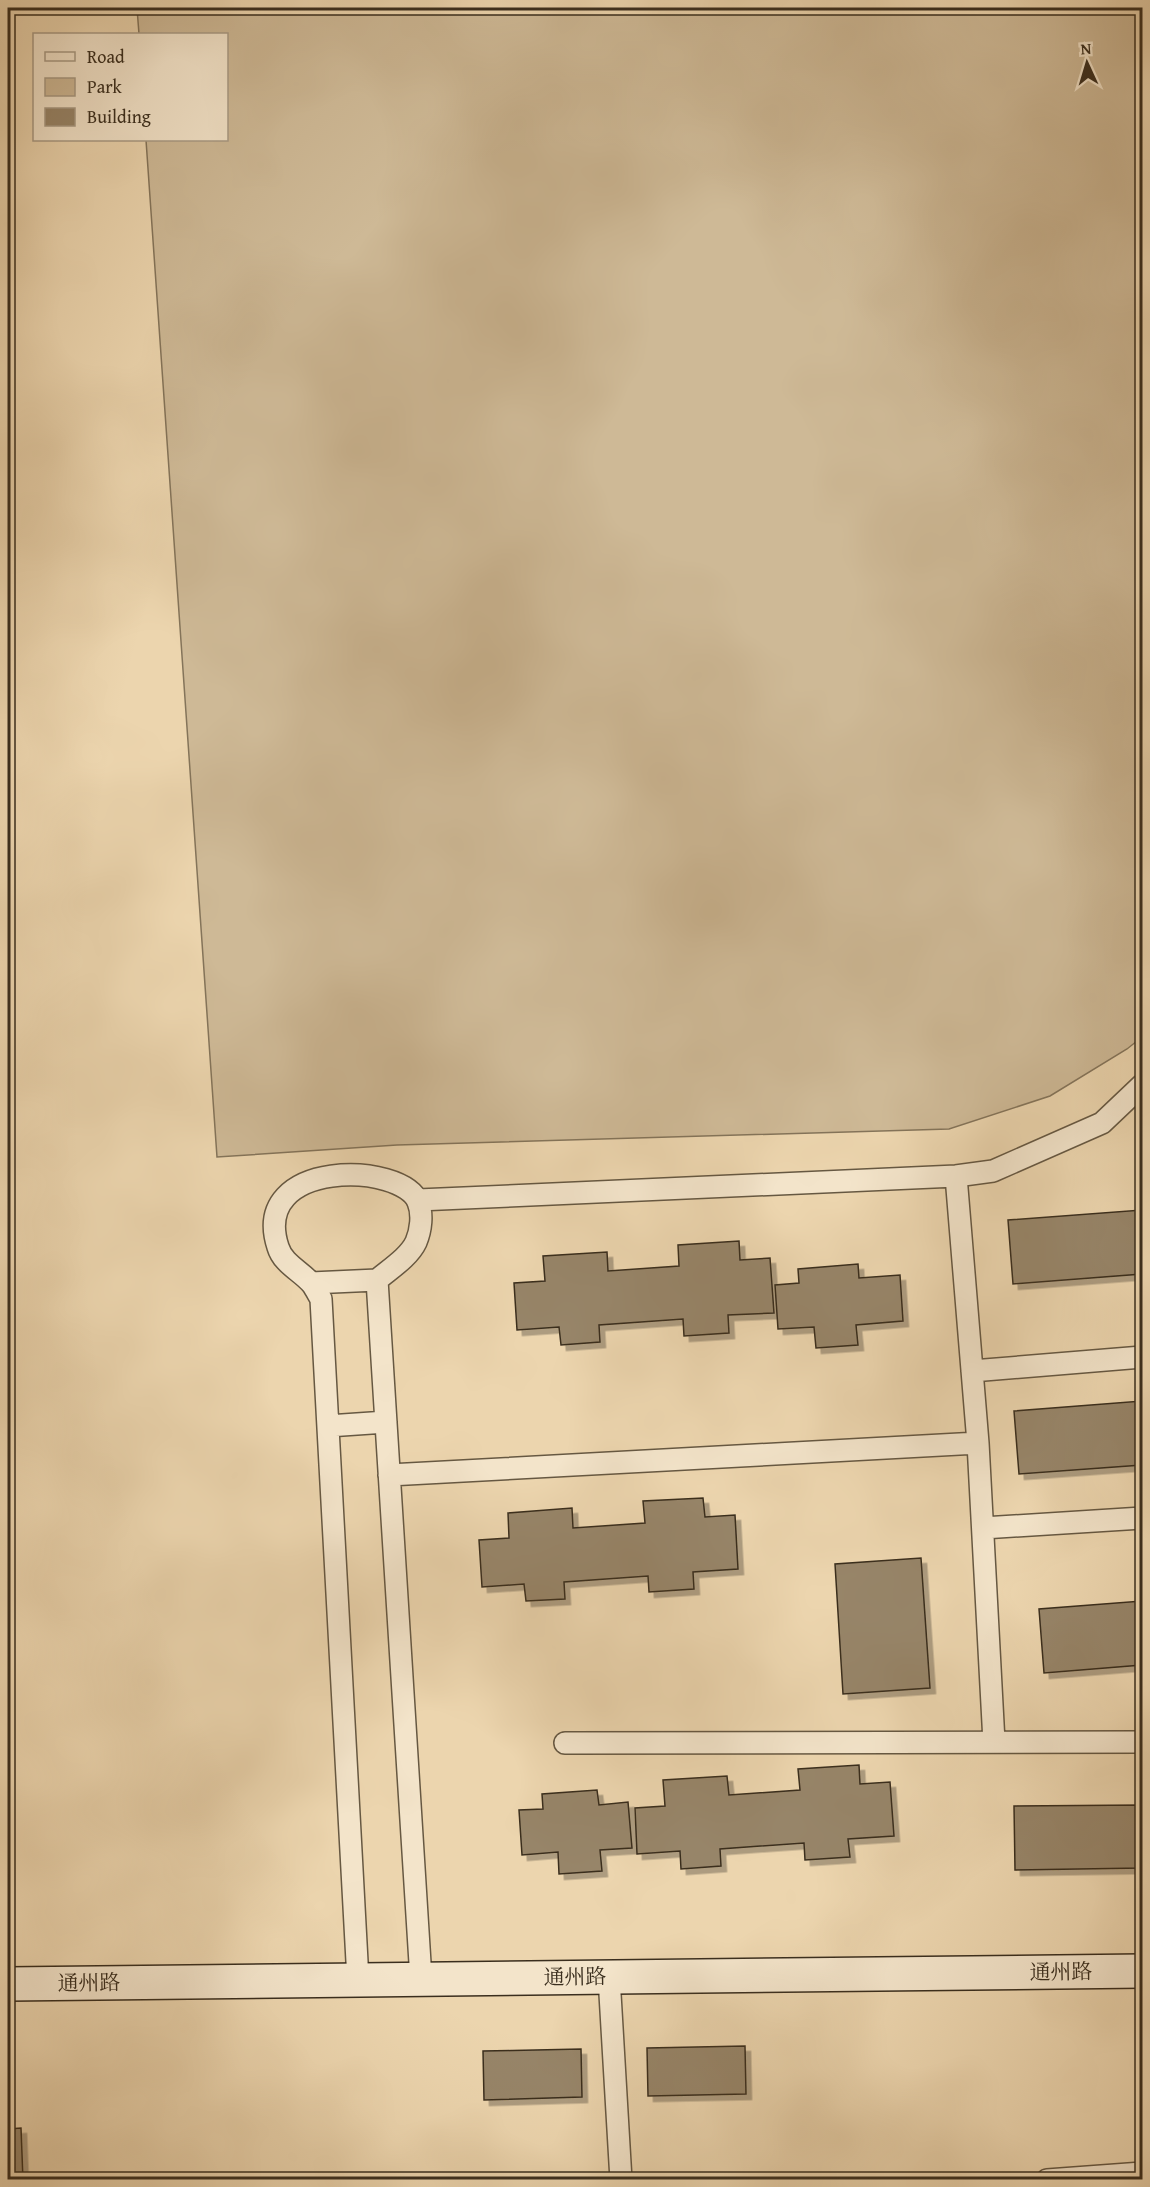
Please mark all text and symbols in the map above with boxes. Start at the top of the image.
legend [33,33,228,141]
north arrow [1057,33,1117,93]
text: N [1080,36,1092,60]
text: Road [87,43,125,70]
text: Park [87,73,123,100]
text: Building [87,103,151,130]
street label: 通州路 [1029,1955,1093,1988]
street label: 通州路 [543,1960,607,1993]
street label: 通州路 [57,1966,121,1999]

